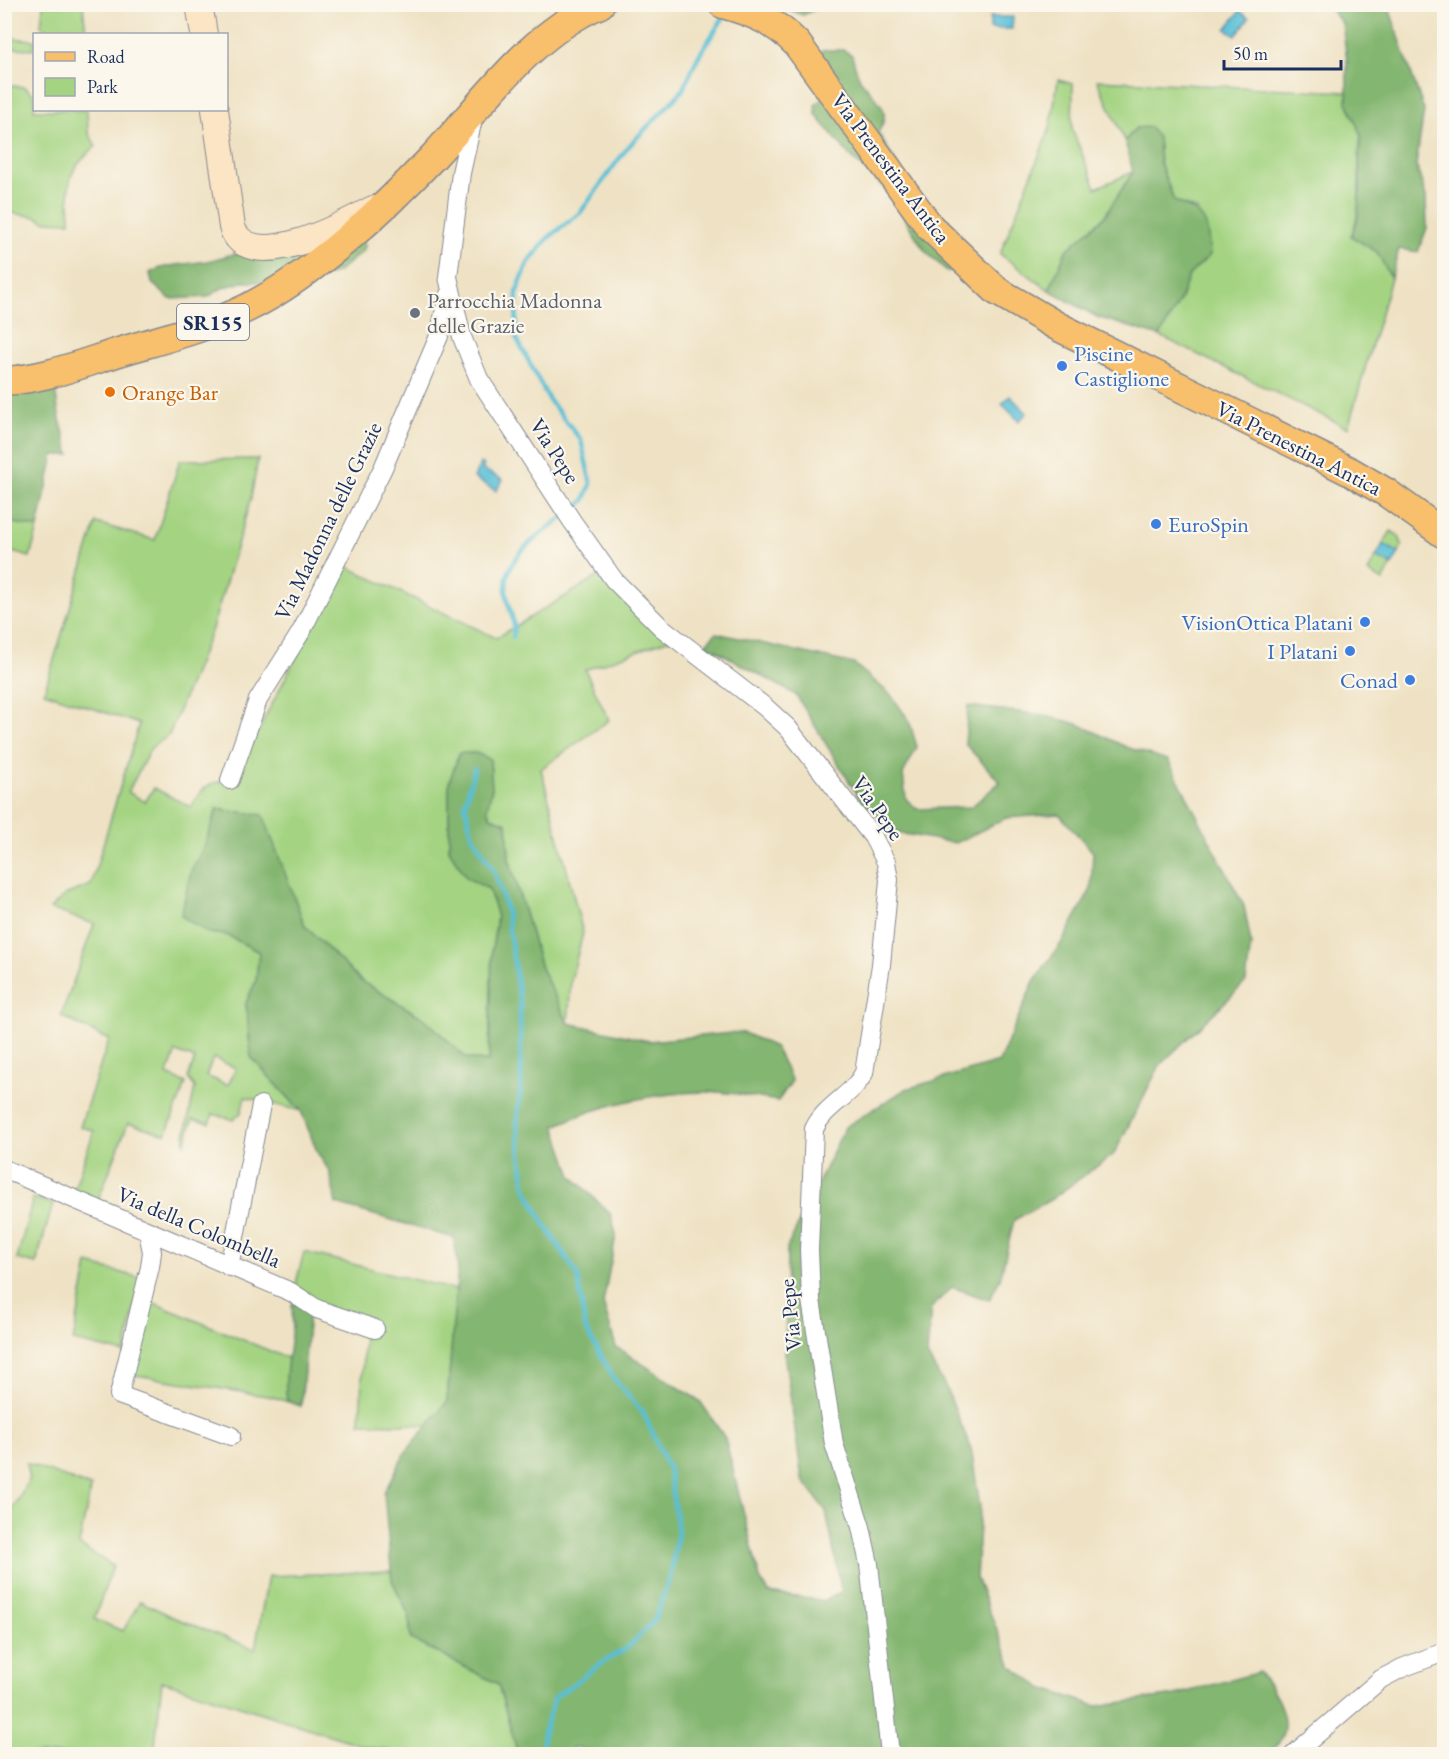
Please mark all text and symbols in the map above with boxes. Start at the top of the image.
legend [33,33,228,111]
scale bar [1224,33,1341,71]
text: 50 m [1233,42,1268,65]
text: Road [87,45,126,68]
text: Park [87,75,118,98]
street label: Via Prenestina Antica [825,87,957,250]
place label: Parrocchia Madonna delle Grazie [427,286,602,340]
road number: SR155 [177,304,249,340]
marker: Parrocchia Madonna delle Grazie [408,306,422,320]
place label: Piscine Castiglione [1074,339,1170,393]
marker: Piscine Castiglione [1055,359,1069,373]
place label: Orange Bar [122,378,219,407]
marker: Orange Bar [103,385,117,399]
street label: Via Prenestina Antica [1211,394,1387,502]
street label: Via Pepe [523,413,587,490]
street label: Via Madonna delle Grazie [267,417,389,625]
place label: EuroSpin [1168,510,1249,539]
marker: EuroSpin [1149,517,1163,531]
place label: VisionOttica Platani [1182,608,1353,637]
marker: VisionOttica Platani [1358,615,1372,629]
place label: I Platani [1267,637,1338,666]
marker: I Platani [1343,644,1357,658]
place label: Conad [1340,666,1399,695]
marker: Conad [1403,673,1417,687]
street label: Via Pepe [845,770,911,846]
street label: Via della Colombella [113,1179,285,1275]
street label: Via Pepe [772,1277,808,1353]

